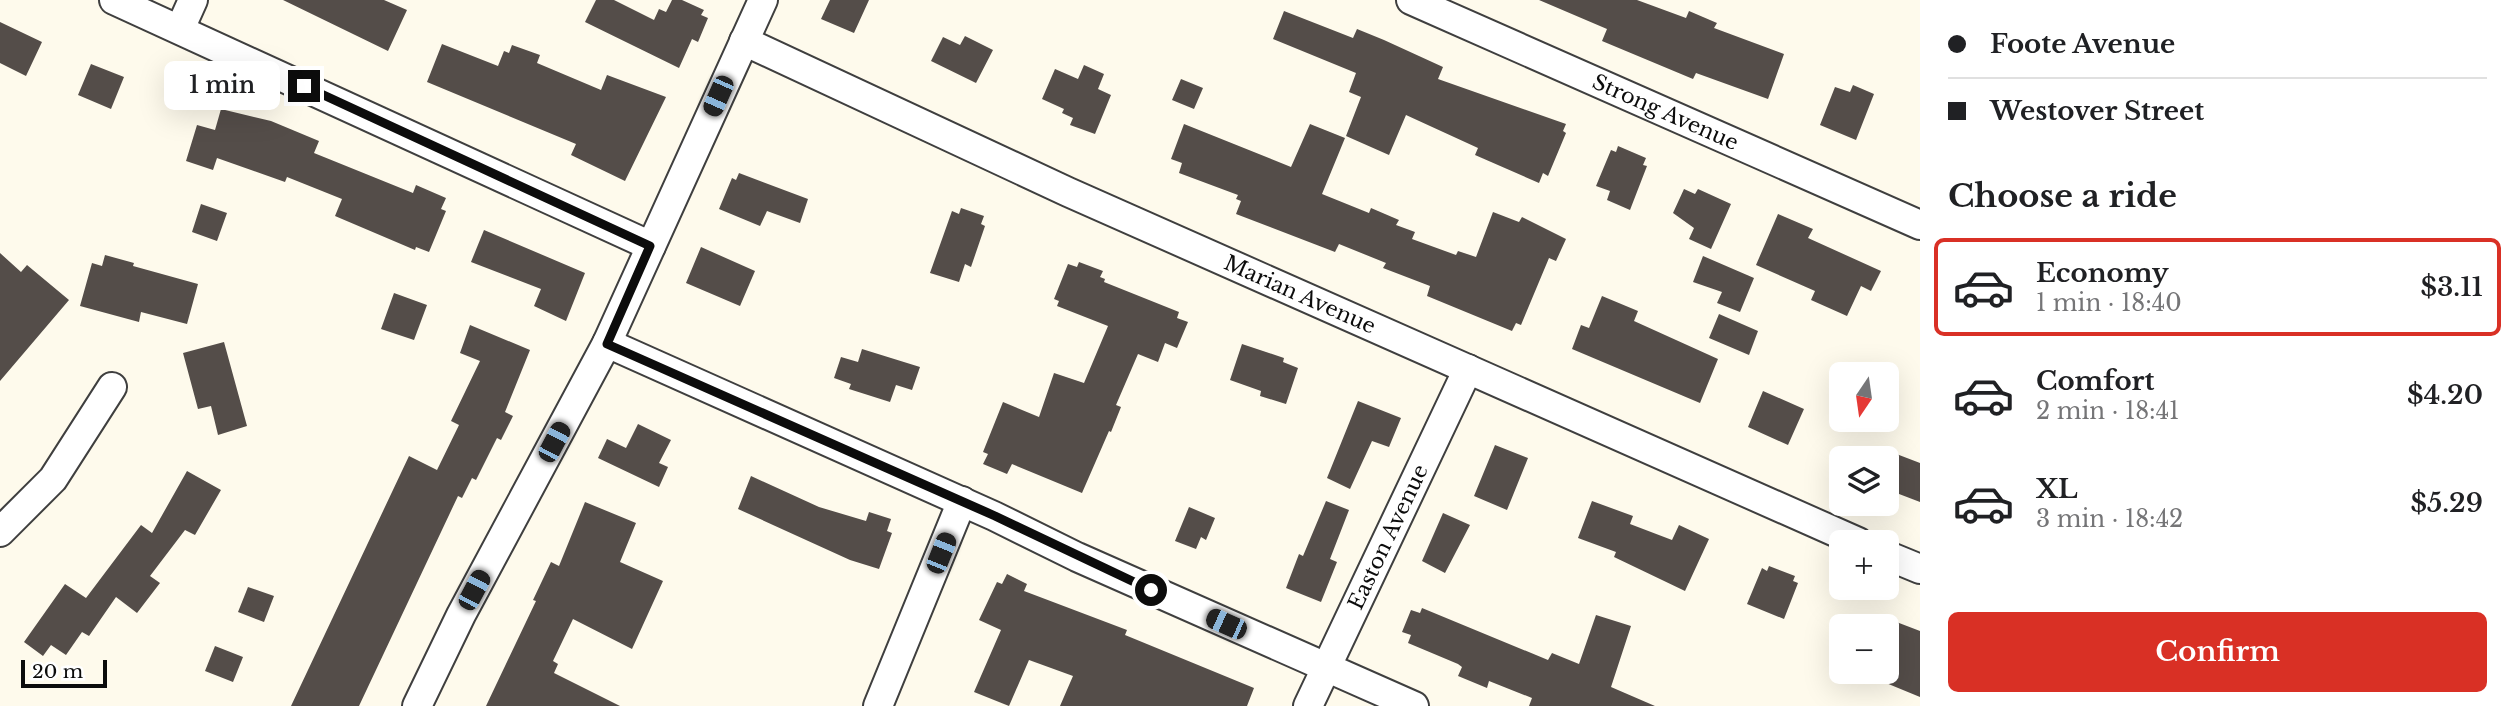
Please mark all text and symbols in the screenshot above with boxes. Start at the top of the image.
text: Foote Avenue [1990,28,2175,60]
callout: 1 min [164,62,280,110]
street label: Strong Avenue [1588,69,1742,156]
route end [288,70,320,102]
text: 1 min [189,71,255,99]
car [700,73,737,119]
text: Westover Street [1990,95,2204,127]
text: Choose a ride [1948,176,2177,216]
street label: Marian Avenue [1220,250,1380,340]
icon: car [1952,256,2015,319]
text: Economy [2036,257,2169,289]
text: $3.11 [2420,271,2483,303]
text: 1 min · 18:40 [2036,289,2182,317]
north arrow [1829,362,1899,432]
map controls [1829,362,1899,684]
icon: car [1952,364,2015,427]
text: Comfort [2036,365,2154,397]
text: $4.20 [2407,379,2483,411]
text: 2 min · 18:41 [2036,397,2179,425]
car [535,419,574,465]
button: layers [1829,446,1899,516]
street label: Easton Avenue [1343,460,1434,614]
icon: car [1952,472,2015,535]
text: XL [2036,473,2078,505]
text: $5.29 [2411,487,2483,519]
text: 3 min · 18:42 [2036,505,2183,533]
car [924,530,959,576]
button: + [1829,530,1899,600]
car [455,567,494,613]
route start [1135,574,1167,606]
car [1203,606,1250,642]
button: Confirm [1948,612,2487,692]
button: − [1829,614,1899,684]
scale bar [21,657,107,689]
text: 20 m [32,660,83,683]

